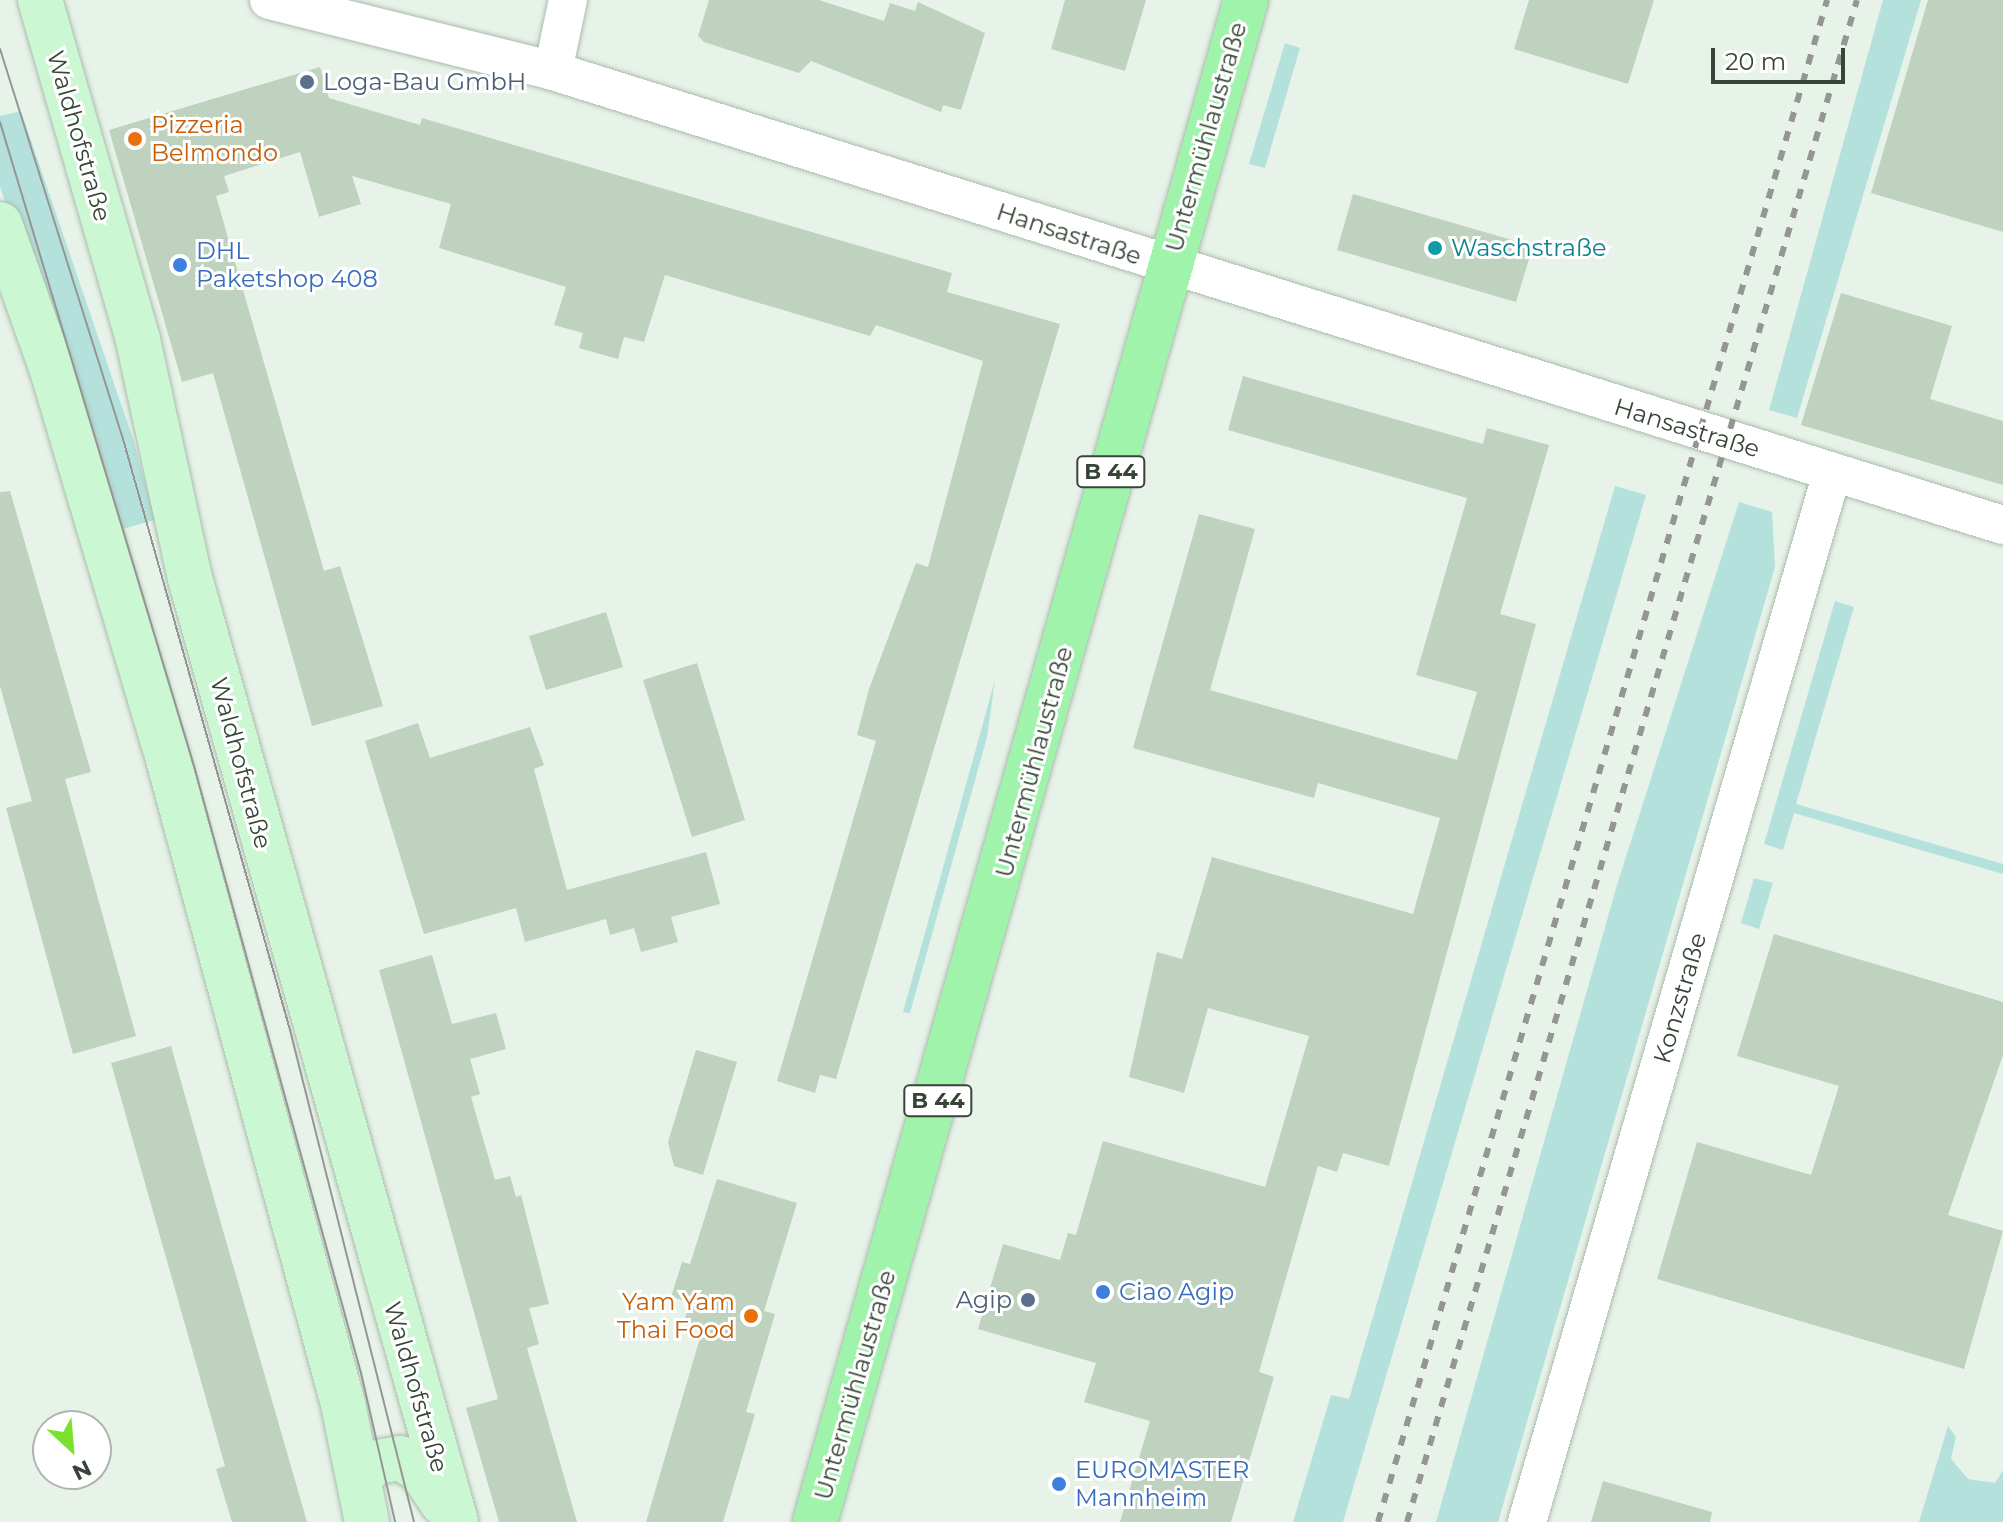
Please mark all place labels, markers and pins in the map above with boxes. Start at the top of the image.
place label: Loga-Bau GmbH [323,68,526,96]
marker: Loga-Bau GmbH [298,73,316,91]
place label: Pizzeria Belmondo [151,111,278,167]
marker: Pizzeria Belmondo [126,130,144,148]
place label: Waschstraße [1451,234,1607,262]
place label: DHL Paketshop 408 [196,237,378,293]
marker: Waschstraße [1426,239,1444,257]
marker: DHL Paketshop 408 [171,256,189,274]
place label: Ciao Agip [1119,1278,1234,1306]
marker: Ciao Agip [1094,1283,1112,1301]
place label: Agip [956,1286,1012,1314]
place label: Yam Yam Thai Food [617,1288,735,1344]
marker: Agip [1019,1291,1037,1309]
marker: Yam Yam Thai Food [742,1307,760,1325]
place label: EUROMASTER Mannheim [1075,1456,1249,1512]
marker: EUROMASTER Mannheim [1050,1475,1068,1493]

